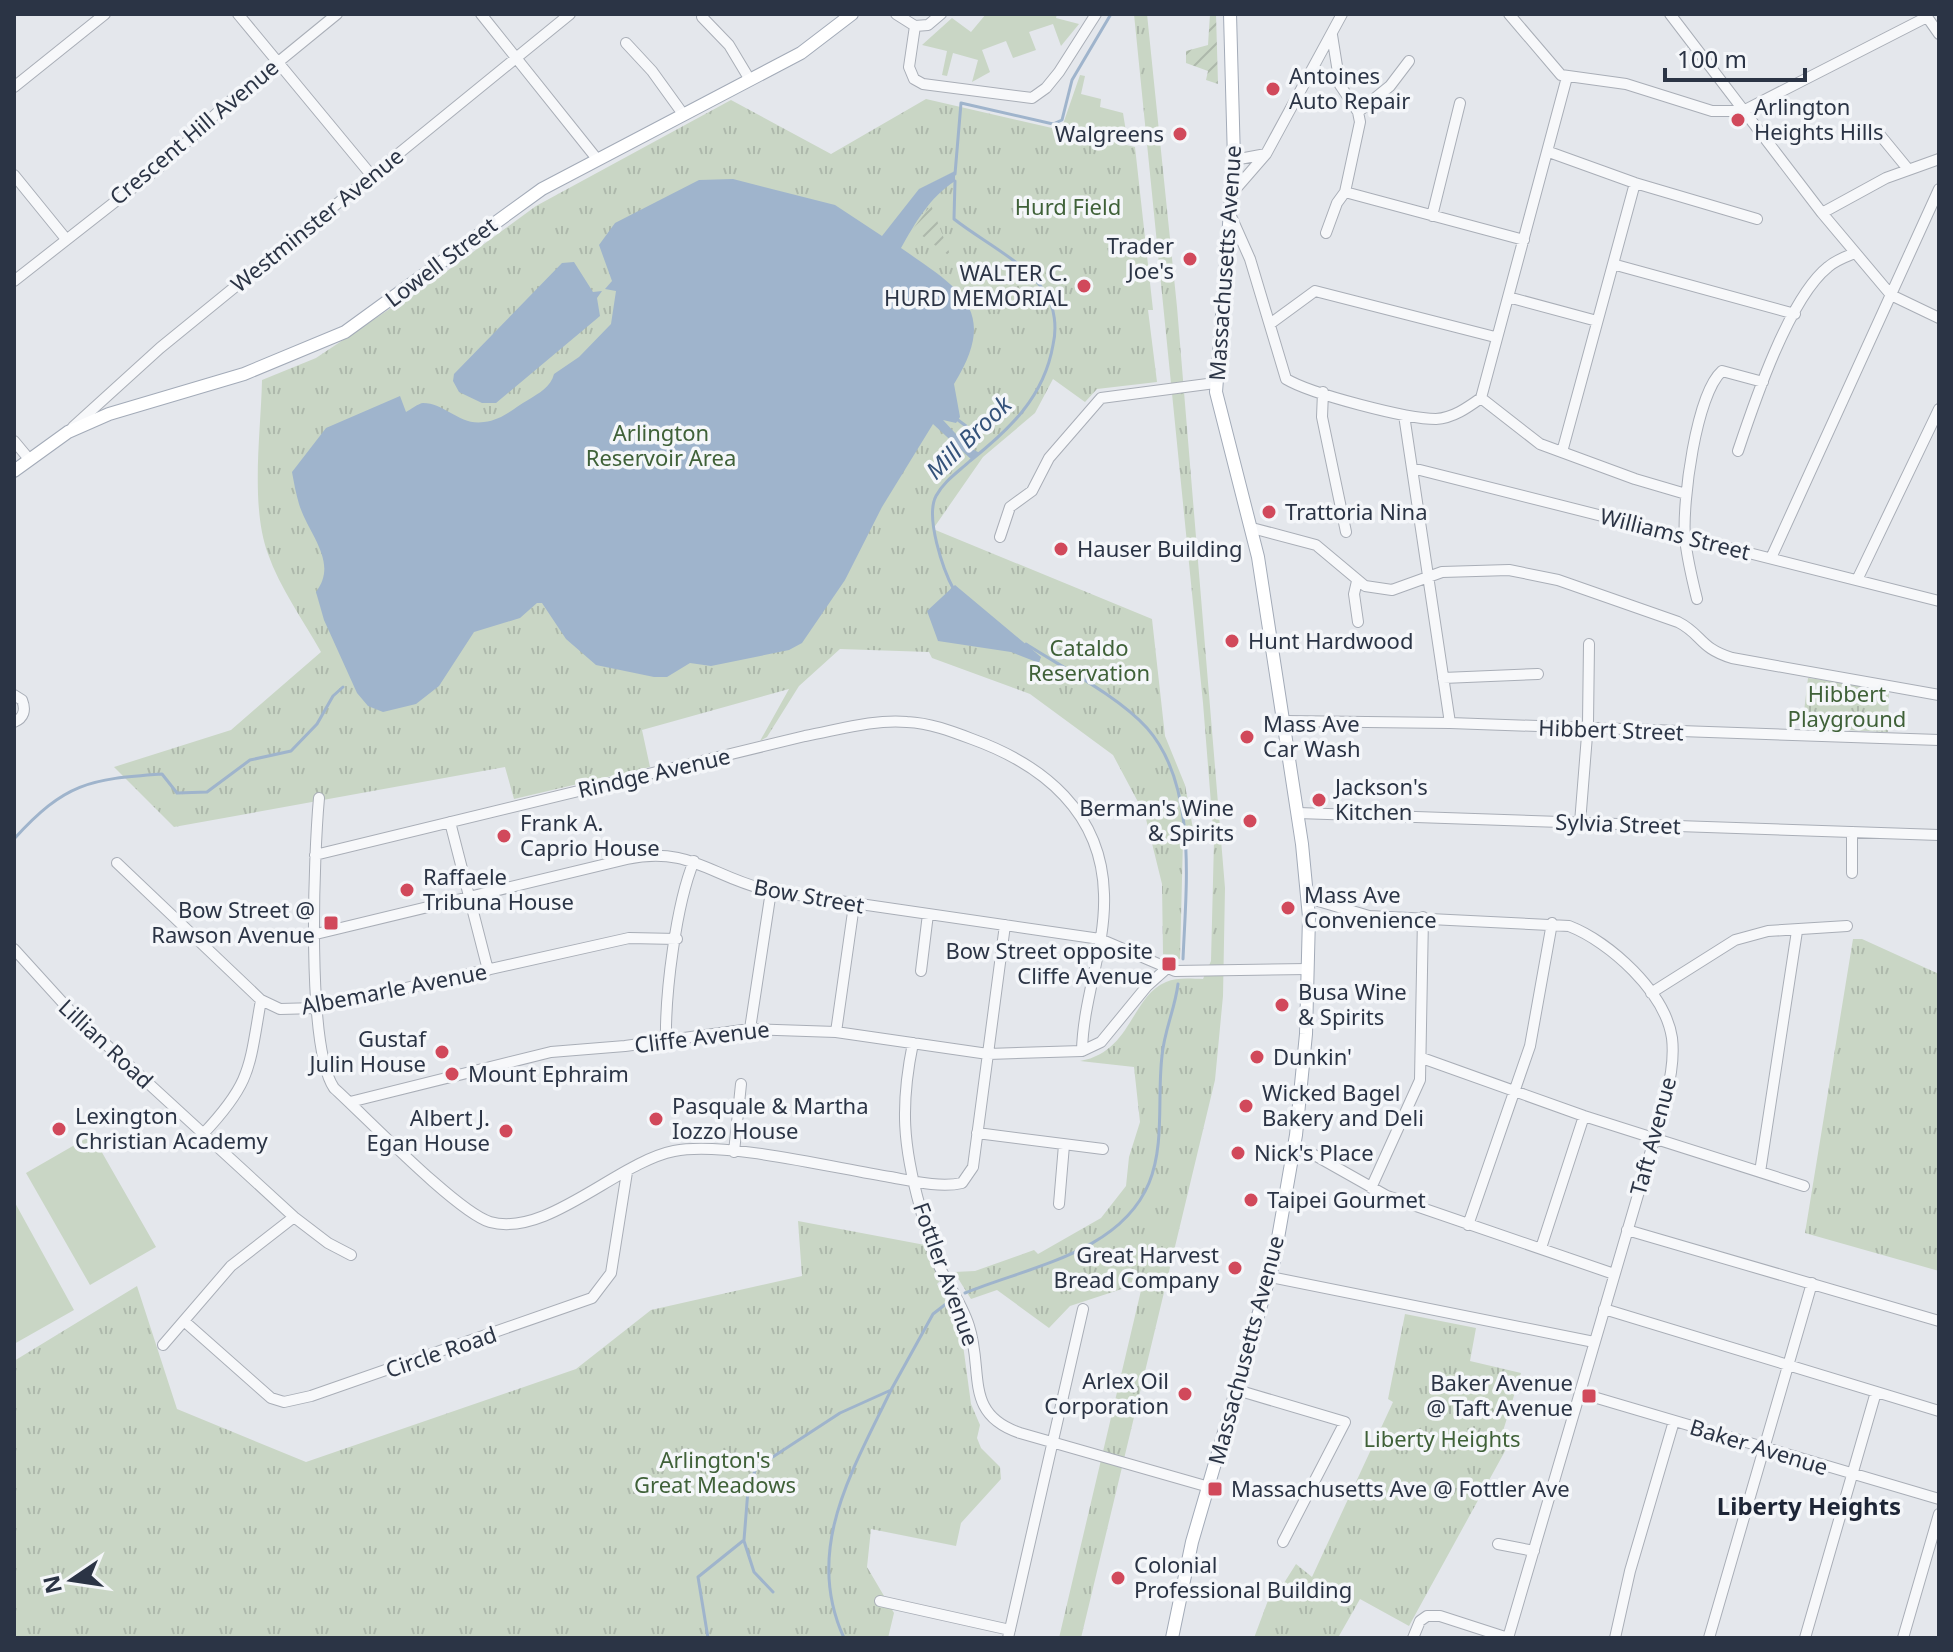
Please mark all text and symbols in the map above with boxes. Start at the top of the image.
scale bar [1665,32,1805,82]
text: 100 m [1677,42,1747,75]
street label: Crescent Hill Avenue [103,52,284,211]
place label: Antoines Auto Repair [1289,60,1410,115]
marker: Antoines Auto Repair [1264,80,1282,98]
place label: Arlington Heights Hills [1754,91,1884,146]
marker: Arlington Heights Hills [1729,111,1747,129]
place label: Walgreens [1055,118,1164,148]
marker: Walgreens [1171,125,1189,143]
street label: Westminster Avenue [224,140,409,298]
street label: Massachusetts Avenue [1201,144,1247,382]
park label: Hurd Field [1015,191,1121,221]
street label: Lowell Street [378,209,502,313]
place label: Trader Joe's [1107,230,1174,285]
marker: Trader Joe's [1181,250,1199,268]
place label: WALTER C. HURD MEMORIAL [884,257,1068,312]
marker: WALTER C. HURD MEMORIAL [1075,277,1093,295]
water label: Mill Brook [918,387,1019,486]
park label: Arlington Reservoir Area [586,417,736,472]
place label: Trattoria Nina [1285,496,1427,526]
street label: Williams Street [1597,500,1754,566]
marker: Trattoria Nina [1260,503,1278,521]
place label: Hauser Building [1077,533,1243,563]
marker: Hauser Building [1052,540,1070,558]
place label: Hunt Hardwood [1248,625,1413,655]
park label: Cataldo Reservation [1028,632,1150,687]
marker: Hunt Hardwood [1223,632,1241,650]
park label: Hibbert Playground [1788,678,1906,733]
place label: Mass Ave Car Wash [1263,708,1361,763]
street label: Hibbert Street [1538,711,1684,747]
marker: Mass Ave Car Wash [1238,728,1256,746]
street label: Rindge Avenue [575,740,733,804]
place label: Jackson's Kitchen [1333,771,1428,826]
marker: Jackson's Kitchen [1310,791,1328,809]
place label: Berman's Wine & Spirits [1079,792,1234,847]
street label: Sylvia Street [1555,806,1681,840]
place label: Frank A. Caprio House [520,807,660,862]
marker: Berman's Wine & Spirits [1241,812,1259,830]
marker: Frank A. Caprio House [495,827,513,845]
place label: Raffaele Tribuna House [423,861,574,916]
street label: Bow Street [752,871,867,919]
place label: Mass Ave Convenience [1304,879,1437,934]
marker: Raffaele Tribuna House [398,881,416,899]
place label: Bow Street @ Rawson Avenue [151,894,315,949]
marker: Mass Ave Convenience [1279,899,1297,917]
marker: Bow Street @ Rawson Avenue [322,914,340,932]
place label: Bow Street opposite Cliffe Avenue [945,935,1153,990]
street label: Albemarle Avenue [298,955,489,1021]
marker: Bow Street opposite Cliffe Avenue [1160,955,1178,973]
place label: Busa Wine & Spirits [1298,976,1407,1031]
street label: Lillian Road [53,992,160,1095]
marker: Busa Wine & Spirits [1273,996,1291,1014]
street label: Cliffe Avenue [633,1013,771,1059]
place label: Gustaf Julin House [308,1023,427,1078]
place label: Dunkin' [1273,1041,1352,1071]
marker: Gustaf Julin House [433,1043,451,1061]
marker: Dunkin' [1248,1048,1266,1066]
place label: Mount Ephraim [468,1058,629,1088]
marker: Mount Ephraim [443,1065,461,1083]
street label: Taft Avenue [1622,1073,1682,1198]
place label: Wicked Bagel Bakery and Deli [1262,1077,1424,1132]
place label: Pasquale & Martha Iozzo House [672,1090,869,1145]
marker: Wicked Bagel Bakery and Deli [1237,1097,1255,1115]
place label: Lexington Christian Academy [75,1100,269,1155]
place label: Albert J. Egan House [366,1102,490,1157]
marker: Pasquale & Martha Iozzo House [647,1110,665,1128]
marker: Lexington Christian Academy [50,1120,68,1138]
marker: Albert J. Egan House [497,1122,515,1140]
place label: Nick's Place [1254,1137,1374,1167]
marker: Nick's Place [1229,1144,1247,1162]
place label: Taipei Gourmet [1267,1184,1426,1214]
marker: Taipei Gourmet [1242,1191,1260,1209]
street label: Fottler Avenue [907,1198,987,1350]
street label: Massachusetts Avenue [1200,1232,1290,1468]
place label: Great Harvest Bread Company [1054,1239,1220,1294]
marker: Great Harvest Bread Company [1226,1259,1244,1277]
street label: Circle Road [381,1318,500,1384]
place label: Arlex Oil Corporation [1044,1365,1169,1420]
place label: Baker Avenue @ Taft Avenue [1426,1367,1573,1422]
marker: Arlex Oil Corporation [1176,1385,1194,1403]
marker: Baker Avenue @ Taft Avenue [1580,1387,1598,1405]
street label: Baker Avenue [1687,1411,1832,1481]
park label: Liberty Heights [1363,1423,1521,1453]
park label: Arlington's Great Meadows [634,1444,796,1499]
place label: Massachusetts Ave @ Fottler Ave [1231,1473,1570,1503]
marker: Massachusetts Ave @ Fottler Ave [1206,1480,1224,1498]
district label: Liberty Heights [1717,1489,1901,1522]
north arrow [32,1540,112,1620]
place label: Colonial Professional Building [1134,1549,1352,1604]
marker: Colonial Professional Building [1109,1569,1127,1587]
text: N [35,1573,68,1597]

